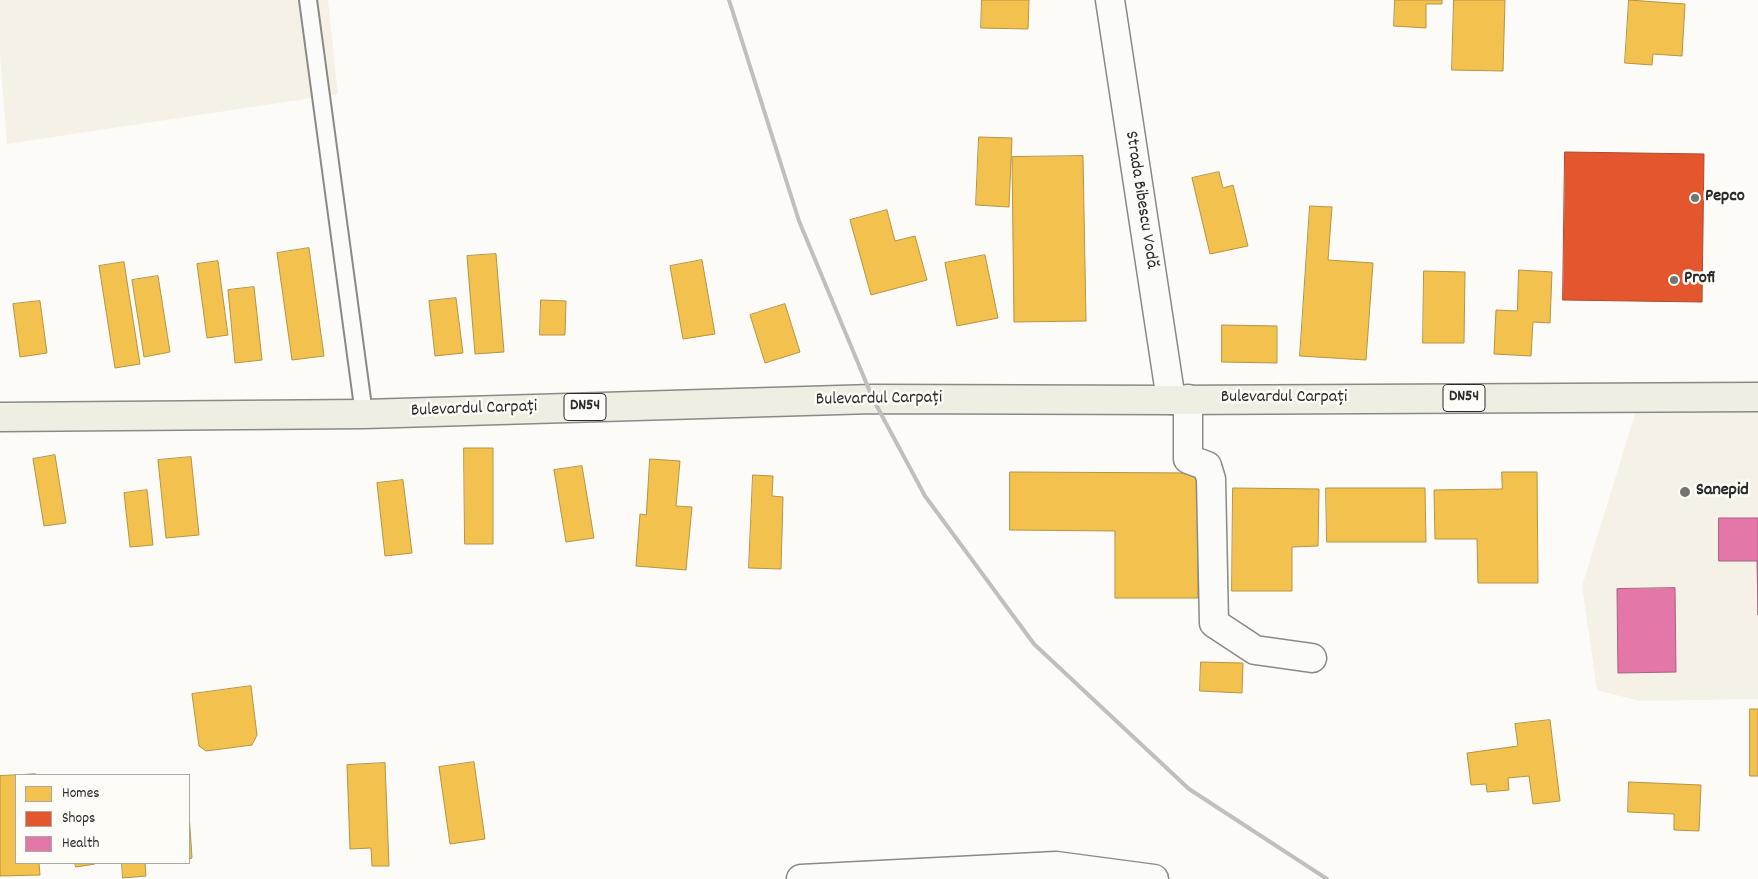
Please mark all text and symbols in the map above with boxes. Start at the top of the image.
street label: Strada Bibescu Vodă [1118,130,1162,270]
place label: Pepco [1705,187,1745,209]
marker: Pepco [1689,192,1701,204]
place label: Profi [1684,269,1715,291]
marker: Profi [1668,274,1680,286]
road number: DN54 [1443,384,1485,412]
street label: Bulevardul Carpați [816,388,942,412]
street label: Bulevardul Carpați [1221,388,1347,410]
road number: DN54 [564,394,606,421]
street label: Bulevardul Carpați [410,397,538,423]
place label: Sanepid [1696,481,1749,503]
marker: Sanepid [1678,485,1692,499]
legend [15,774,190,864]
text: Homes [62,783,100,805]
text: Shops [62,808,95,830]
text: Health [62,833,99,855]

